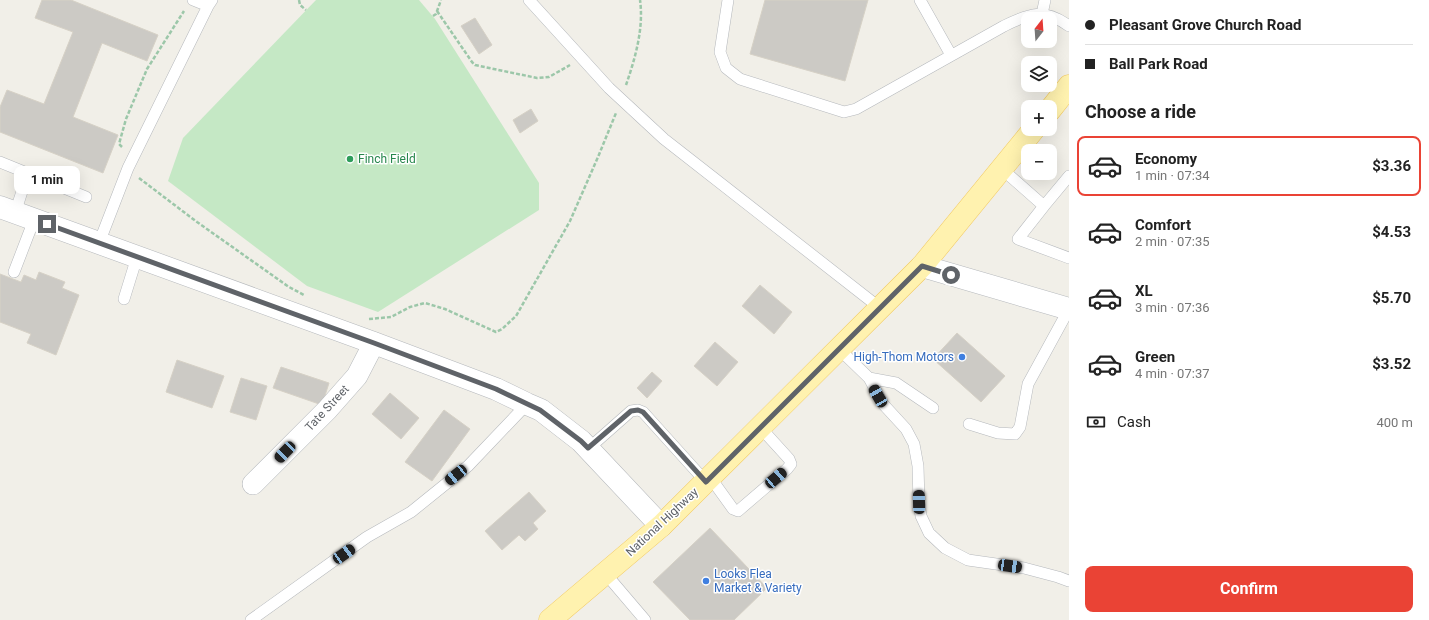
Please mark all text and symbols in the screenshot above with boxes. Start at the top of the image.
north arrow [1021,12,1057,48]
map controls [1021,12,1057,180]
text: Pleasant Grove Church Road [1109,16,1301,34]
text: Ball Park Road [1109,55,1208,73]
button: layers [1021,56,1057,92]
button: + [1021,100,1057,136]
text: Choose a ride [1085,101,1196,122]
button: − [1021,144,1057,180]
icon: car [1087,148,1123,184]
text: Economy [1135,150,1197,168]
place label: Finch Field [358,152,416,166]
marker: Finch Field [345,154,355,164]
text: $3.36 [1372,157,1411,175]
callout: 1 min [14,166,80,194]
text: 1 min · 07:34 [1135,168,1210,183]
text: 1 min [31,172,63,187]
icon: car [1087,214,1123,250]
route end [38,215,56,233]
text: Comfort [1135,216,1191,234]
text: $4.53 [1372,223,1411,241]
text: 2 min · 07:35 [1135,234,1210,249]
route start [942,266,960,284]
icon: car [1087,280,1123,316]
text: XL [1135,282,1153,300]
text: $5.70 [1372,289,1411,307]
text: 3 min · 07:36 [1135,300,1210,315]
icon: car [1087,346,1123,382]
text: Green [1135,348,1175,366]
place label: High-Thom Motors [854,350,954,364]
marker: High-Thom Motors [957,352,967,362]
text: $3.52 [1372,355,1411,373]
text: 4 min · 07:37 [1135,366,1210,381]
street label: Tate Street [302,382,352,434]
car [867,383,889,409]
icon: cash [1085,411,1107,433]
text: Cash [1117,413,1151,431]
text: 400 m [1376,415,1413,430]
car [272,439,298,465]
car [443,463,469,487]
car [763,466,789,490]
street label: National Highway [623,485,701,559]
car [913,490,925,514]
car [331,542,357,566]
car [997,558,1023,574]
button: Confirm [1085,566,1413,612]
place label: Looks Flea Market & Variety [714,567,802,595]
marker: Looks Flea Market & Variety [701,576,711,586]

